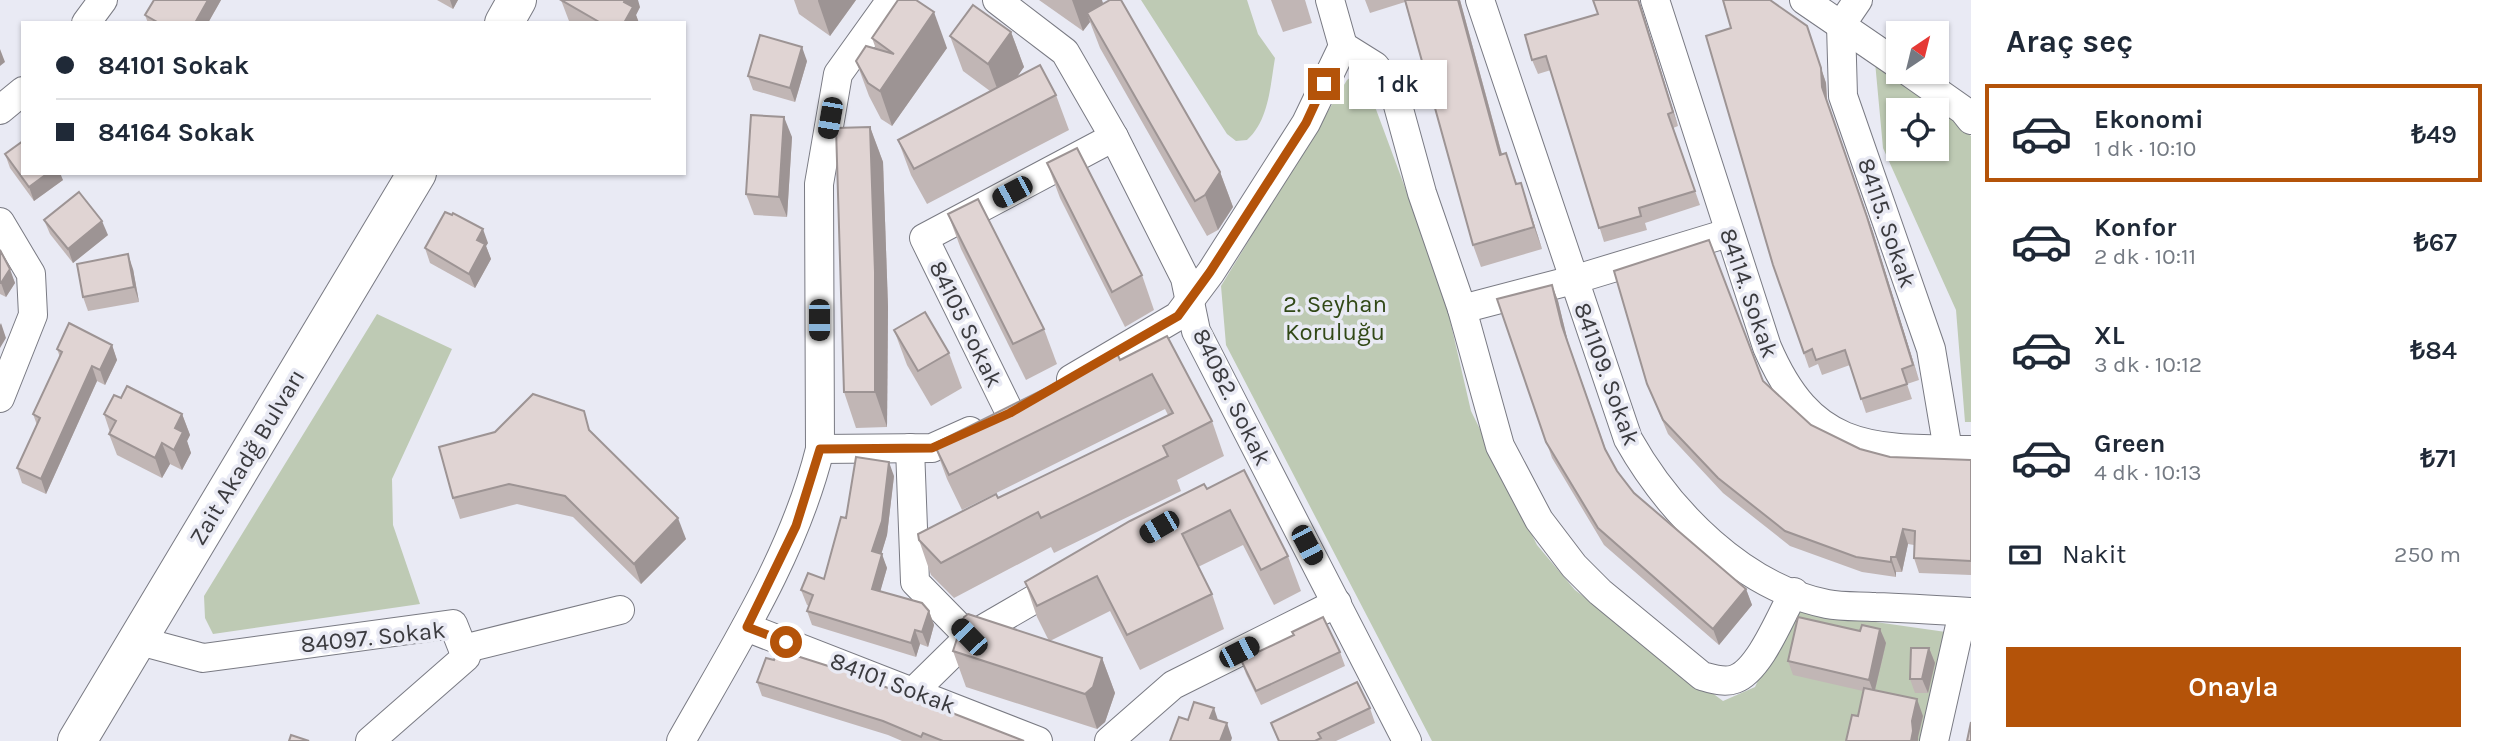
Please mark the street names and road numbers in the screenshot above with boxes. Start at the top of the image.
street label: 84115. Sokak [1852,154,1922,292]
street label: 84114. Sokak [1714,224,1784,362]
street label: 84105 Sokak [923,256,1009,392]
street label: 841109. Sokak [1568,299,1646,449]
street label: 84082. Sokak [1187,324,1277,470]
street label: Zait Akadğ Bulvarı [183,364,311,550]
street label: 84097. Sokak [299,615,447,659]
street label: 84101 Sokak [826,646,960,720]

